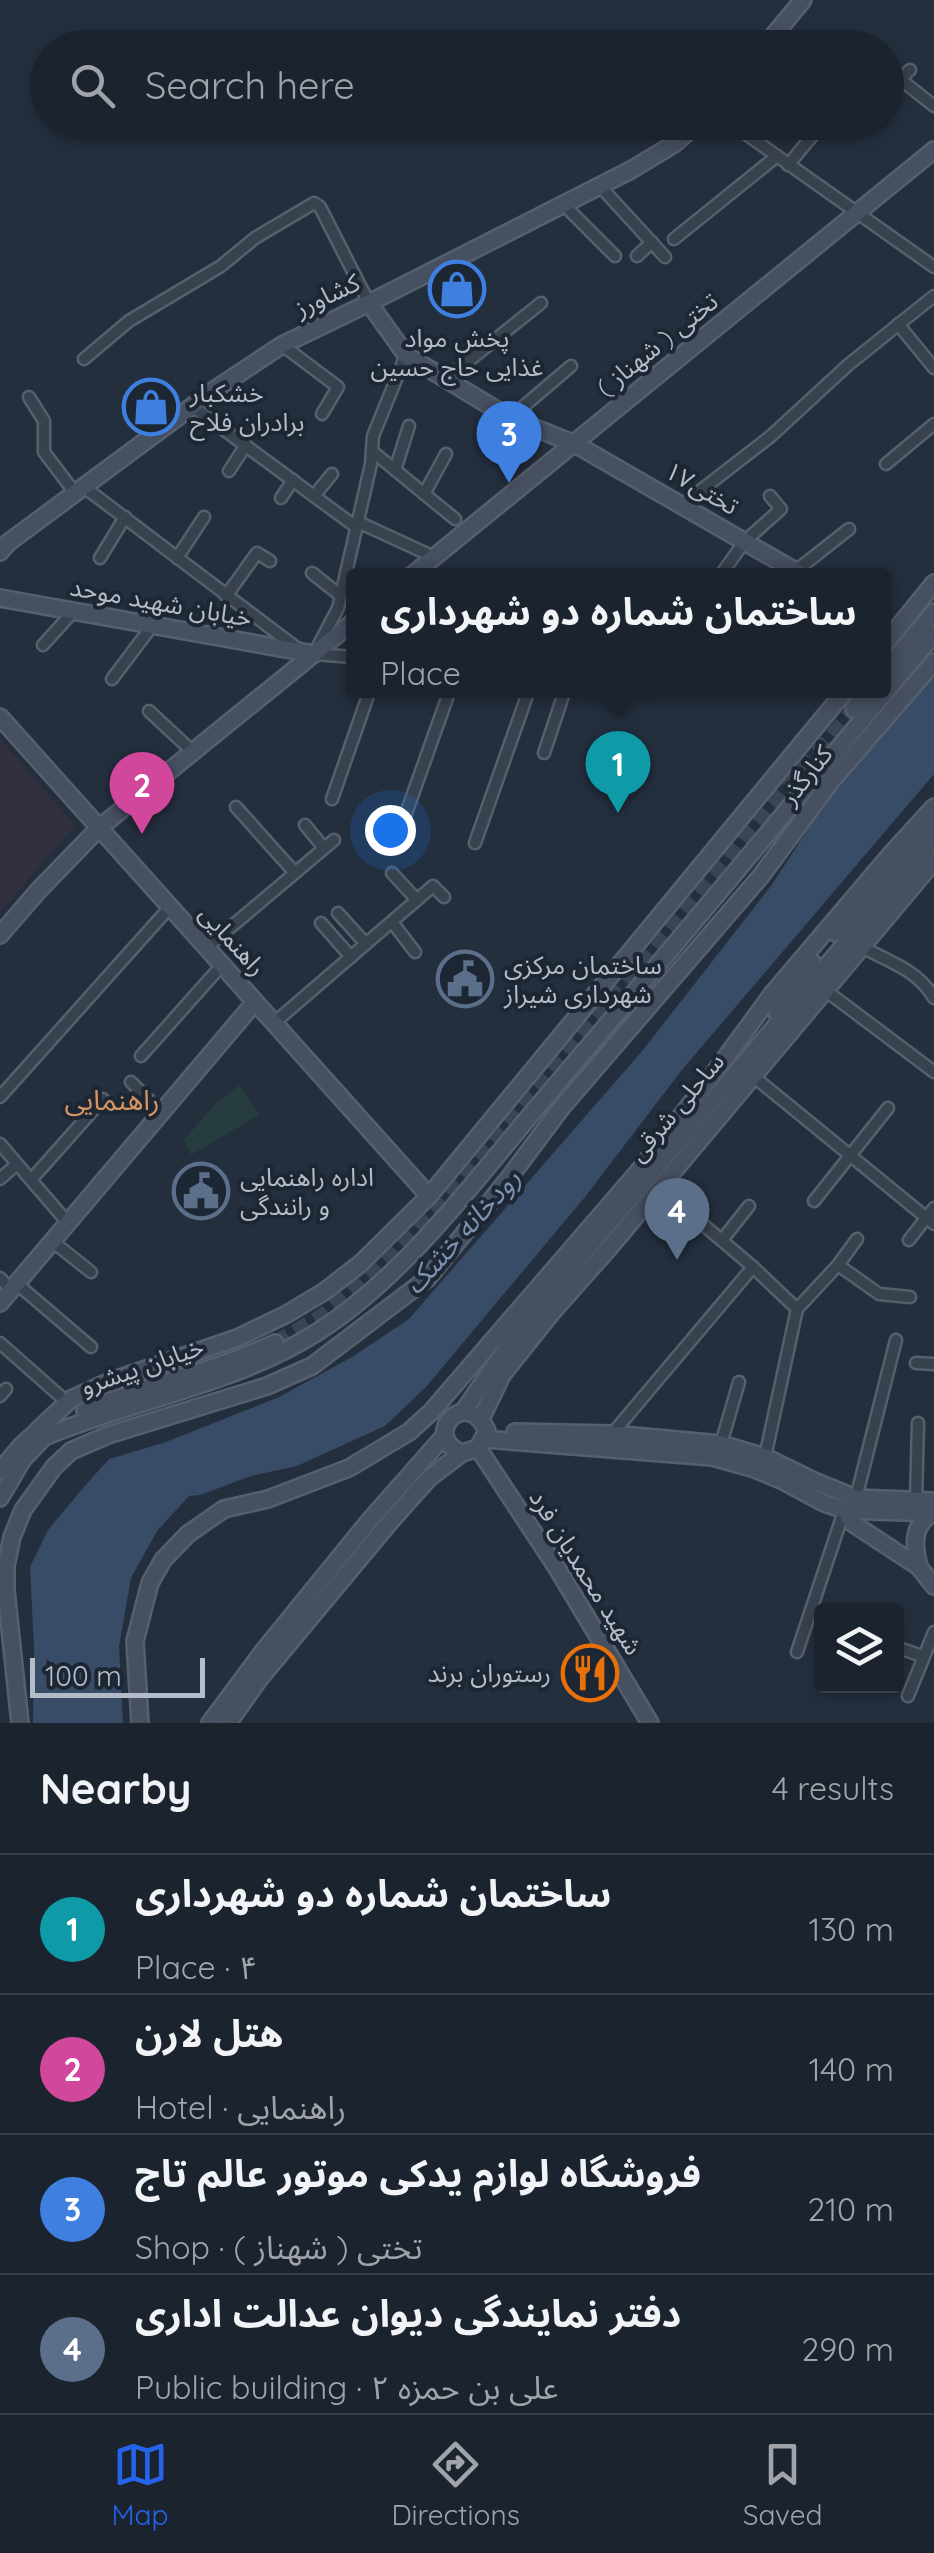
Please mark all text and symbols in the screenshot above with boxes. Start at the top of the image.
search box [30,30,904,140]
icon: search [65,58,120,113]
text: Search here [145,61,355,109]
shop icon: پخش مواد غذایی حاج حسین [427,259,487,319]
street label: کشاورز [288,266,365,323]
street label: تختی ( شهناز ) [590,285,724,402]
place label: پخش مواد غذایی حاج حسین [371,322,543,386]
shop icon: خشکبار برادران فلاح [121,377,181,437]
place label: خشکبار برادران فلاح [189,377,304,441]
pin: 3 [476,400,542,483]
street label: تختی۱۷ [660,454,745,521]
popup [346,568,891,698]
street label: خیابان شهید موحد [68,570,254,633]
text: ساختمان شماره دو شهرداری [380,587,857,635]
text: Place [380,653,461,693]
pin: 1 [586,730,650,813]
street label: کنارگذر [772,738,839,811]
pin: 2 [110,752,174,834]
your location [365,805,416,856]
street label: راهنمایی [193,898,273,982]
public building icon: ساختمان مرکزی شهرداری شیراز [435,949,495,1009]
place label: ساختمان مرکزی شهرداری شیراز [503,949,662,1009]
street label: ساحلی شرقی [621,1046,730,1167]
district label: راهنمایی [64,1082,160,1117]
public building icon: اداره راهنمایی و رانندگی [171,1161,231,1221]
place label: اداره راهنمایی و رانندگی [240,1161,374,1221]
water label: رودخانه خشک [396,1161,527,1301]
pin: 4 [644,1178,710,1260]
street label: خیابان پیشرو [76,1330,208,1402]
street label: شهید محمدیان فرد [523,1483,650,1660]
map controls [814,1603,904,1693]
button: layers [814,1603,904,1693]
restaurant icon: رستوران برند [560,1643,620,1703]
scale bar [30,1653,205,1698]
place label: رستوران برند [427,1657,551,1688]
text: 100 m [45,1658,122,1693]
text: Nearby [40,1762,191,1815]
text: 4 results [772,1768,894,1808]
text: ساختمان شماره دو شهرداری [135,1869,611,1917]
text: 1 [66,1909,79,1949]
text: 130 m [808,1909,894,1949]
text: Place · ۴ [135,1947,258,1987]
text: هتل لارن [135,2009,283,2057]
text: 2 [63,2049,82,2089]
text: 140 m [809,2049,894,2089]
text: Hotel · راهنمایی [135,2087,346,2127]
text: فروشگاه لوازم یدکی موتور عالم تاج [135,2149,701,2197]
text: 3 [64,2189,81,2229]
text: 210 m [807,2189,894,2229]
text: Shop · تختی ( شهناز ) [135,2227,423,2267]
text: دفتر نمایندگی دیوان عدالت اداری [135,2289,681,2337]
text: 4 [63,2329,82,2369]
text: 290 m [801,2329,894,2369]
text: Public building · ۲ علی بن حمزه [135,2367,558,2407]
tab: Map [111,2437,169,2532]
tab: Directions [391,2437,520,2532]
tab: Saved [743,2437,823,2532]

